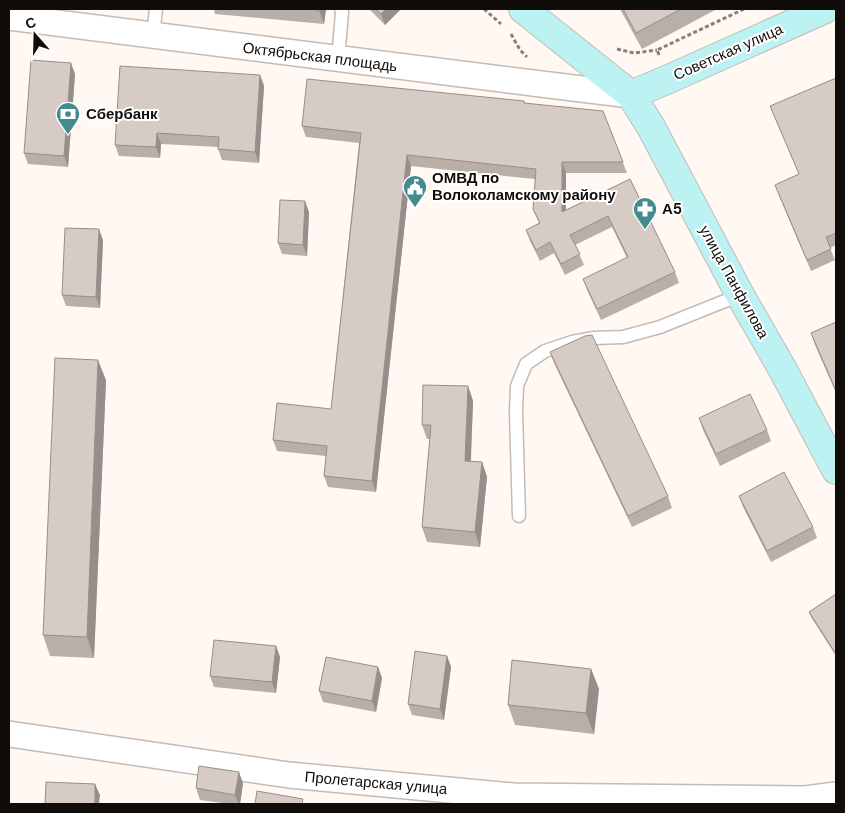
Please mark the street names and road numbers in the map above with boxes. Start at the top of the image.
street label: Советская улица [670,19,786,85]
street label: Октябрьская площадь [242,38,399,76]
street label: улица Панфилова [695,222,774,343]
street label: Пролетарская улица [304,767,449,799]

